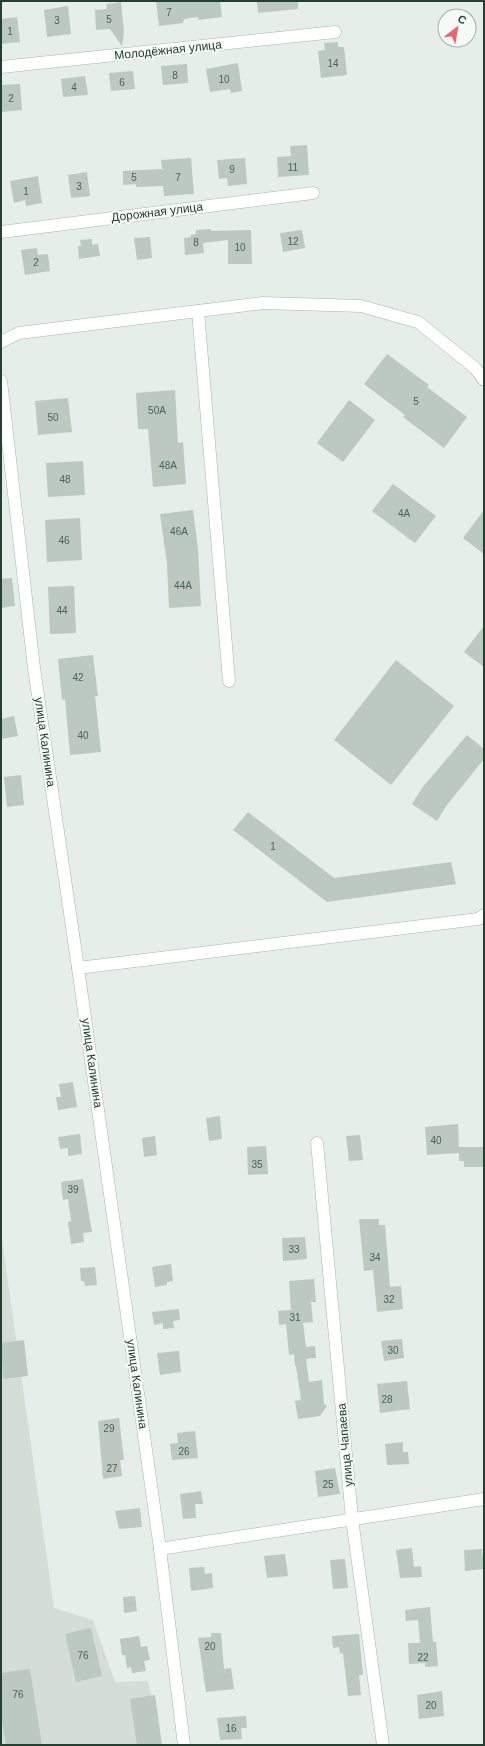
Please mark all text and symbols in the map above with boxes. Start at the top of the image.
house number: 7 [166,7,172,18]
north arrow [437,8,477,48]
text: С [456,12,469,27]
house number: 5 [106,14,112,25]
house number: 3 [54,15,60,26]
house number: 1 [7,26,13,37]
street label: Молодёжная улица [114,37,223,63]
house number: 14 [327,58,339,69]
house number: 8 [172,70,178,81]
house number: 10 [218,74,230,85]
house number: 6 [119,77,125,88]
house number: 4 [71,82,77,93]
house number: 2 [8,93,14,104]
house number: 11 [288,162,299,173]
house number: 9 [229,164,235,175]
house number: 5 [131,172,137,183]
house number: 7 [175,172,181,183]
house number: 3 [76,181,82,192]
house number: 1 [23,186,29,197]
street label: Дорожная улица [110,199,204,225]
house number: 12 [287,236,299,247]
house number: 8 [193,237,199,248]
house number: 10 [234,242,246,253]
house number: 2 [33,257,39,268]
house number: 5 [413,396,419,407]
house number: 50А [148,405,166,416]
house number: 50 [47,412,59,423]
house number: 48А [159,460,177,471]
house number: 48 [59,474,71,485]
house number: 4А [398,508,410,519]
house number: 46А [170,526,188,537]
house number: 46 [58,535,70,546]
house number: 44А [174,580,192,591]
house number: 44 [56,605,68,616]
house number: 42 [72,672,84,683]
street label: улица Калинина [32,696,58,788]
house number: 40 [77,730,89,741]
house number: 1 [270,841,276,852]
street label: улица Калинина [79,1017,105,1109]
house number: 40 [430,1135,442,1146]
house number: 35 [251,1159,263,1170]
house number: 39 [67,1184,79,1195]
house number: 33 [288,1244,300,1255]
house number: 34 [369,1252,381,1263]
house number: 32 [383,1294,395,1305]
house number: 31 [289,1312,301,1323]
street label: улица Калинина [124,1338,150,1430]
house number: 30 [387,1345,399,1356]
house number: 28 [381,1394,393,1405]
street label: улица Чапаева [334,1402,356,1487]
house number: 29 [103,1423,115,1434]
house number: 26 [178,1446,190,1457]
house number: 27 [106,1463,118,1474]
house number: 25 [322,1479,334,1490]
house number: 20 [204,1641,216,1652]
house number: 76 [77,1650,89,1661]
house number: 22 [417,1652,429,1663]
house number: 76 [12,1689,24,1700]
house number: 20 [425,1700,437,1711]
house number: 16 [225,1723,237,1734]

